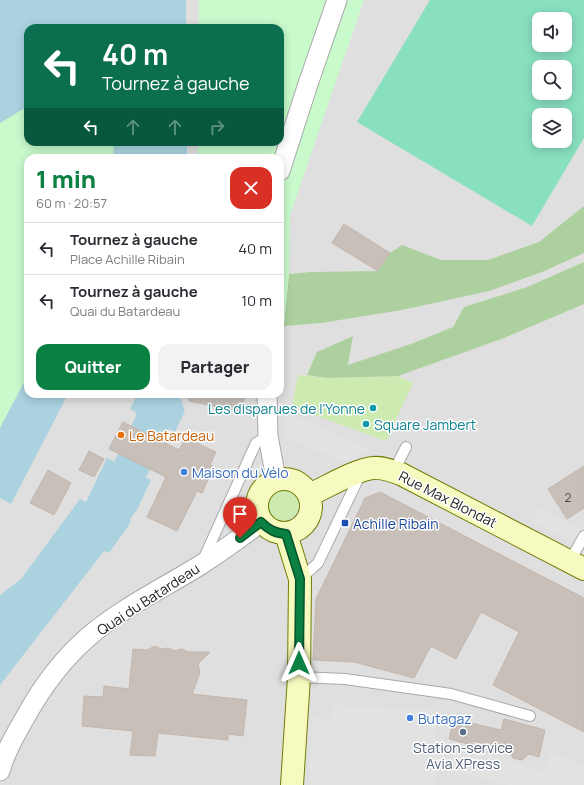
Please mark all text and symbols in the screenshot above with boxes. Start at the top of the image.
map controls [532,12,572,148]
button: sound [532,12,572,52]
text: 40 m [102,35,168,73]
icon: left [36,40,88,92]
button: search [532,60,572,100]
text: Tournez à gauche [102,71,250,95]
button: layers [532,108,572,148]
icon: left [80,116,102,138]
icon: ahead [122,116,144,138]
icon: ahead [164,116,186,138]
icon: right [206,116,228,138]
text: 1 min [36,162,96,195]
button: close [230,167,272,209]
text: 60 m · 20:57 [36,194,107,212]
text: Tournez à gauche [70,229,198,250]
icon: left [36,238,58,260]
text: 40 m [238,238,272,259]
text: Place Achille Ribain [70,250,185,268]
text: Tournez à gauche [70,281,198,302]
icon: left [36,290,58,312]
text: 10 m [241,290,272,311]
text: Quai du Batardeau [70,302,180,320]
button: Quitter [36,344,150,390]
button: Partager [158,344,272,390]
place label: Les disparues de l’Yonne [208,399,365,418]
marker: Les disparues de l’Yonne [368,403,378,413]
place label: Square Jambert [374,415,477,434]
marker: Square Jambert [361,419,371,429]
place label: Le Batardeau [129,426,214,445]
marker: Le Batardeau [116,430,126,440]
place label: Maison du Vélo [192,463,289,482]
street label: Rue Max Blondat [396,466,501,532]
marker: Maison du Vélo [179,467,189,477]
house number: 2 [565,489,572,506]
pin [223,497,257,538]
icon: arrive [229,503,251,525]
place label: Achille Ribain [353,514,438,533]
marker: Achille Ribain [340,518,350,528]
street label: Quai du Batardeau [93,559,203,639]
position arrow [278,642,320,684]
place label: Butagaz [418,709,472,728]
marker: Butagaz [405,713,415,723]
marker: Station-service Avia XPress [458,727,468,737]
place label: Station-service Avia XPress [413,738,513,773]

